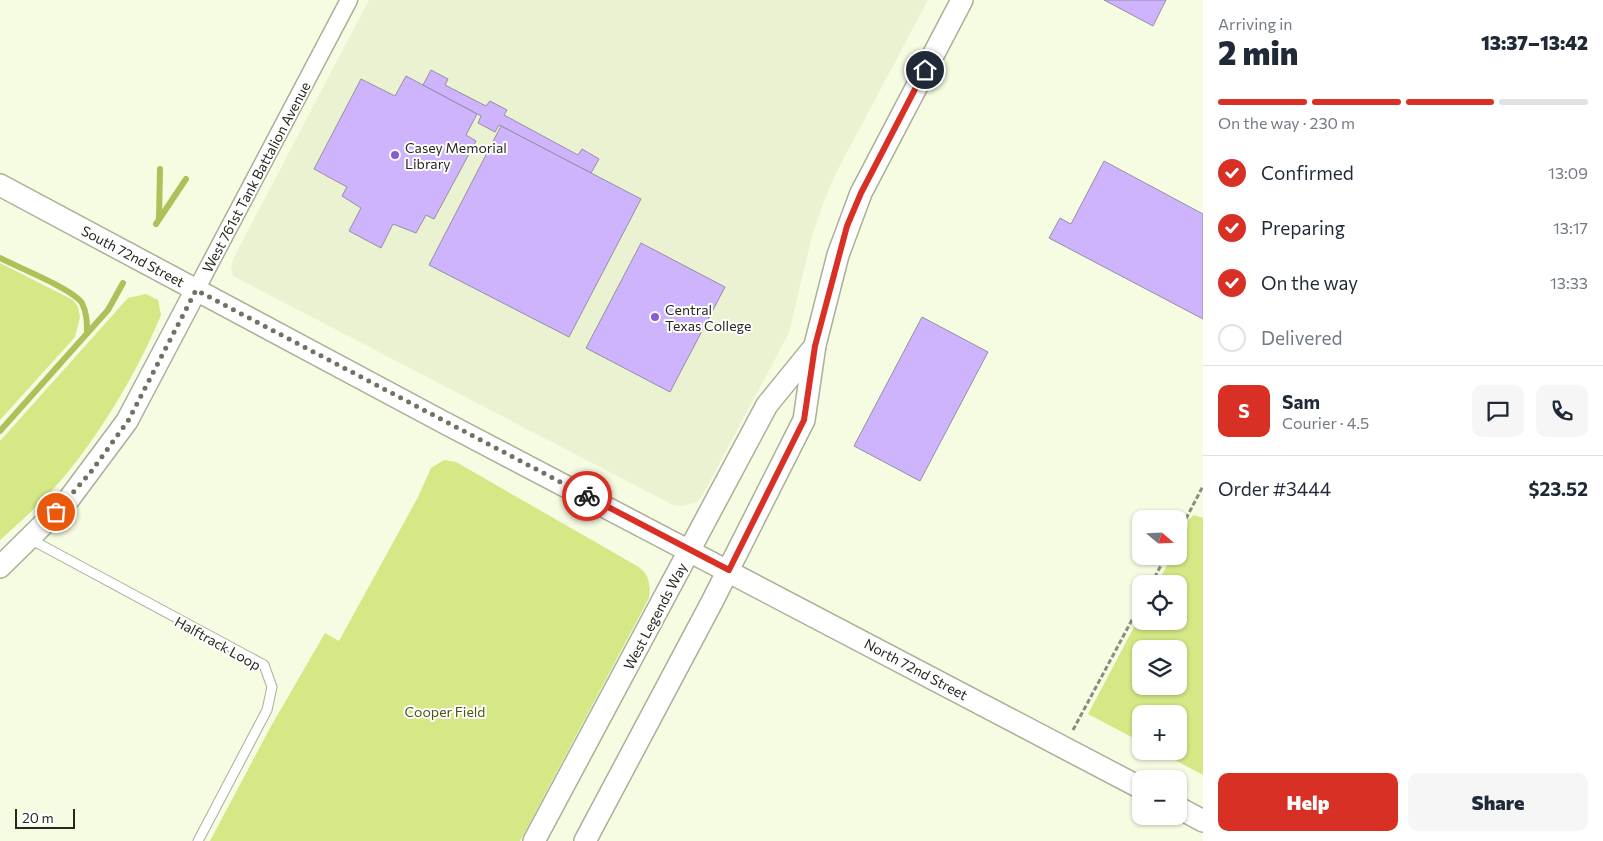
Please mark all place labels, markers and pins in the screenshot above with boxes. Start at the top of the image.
pin [904,49,946,91]
place label: Casey Memorial Library [405,139,507,172]
marker: Casey Memorial Library [389,149,401,161]
place label: Central Texas College [665,301,751,334]
marker: Central Texas College [649,311,661,323]
pin [35,491,77,533]

